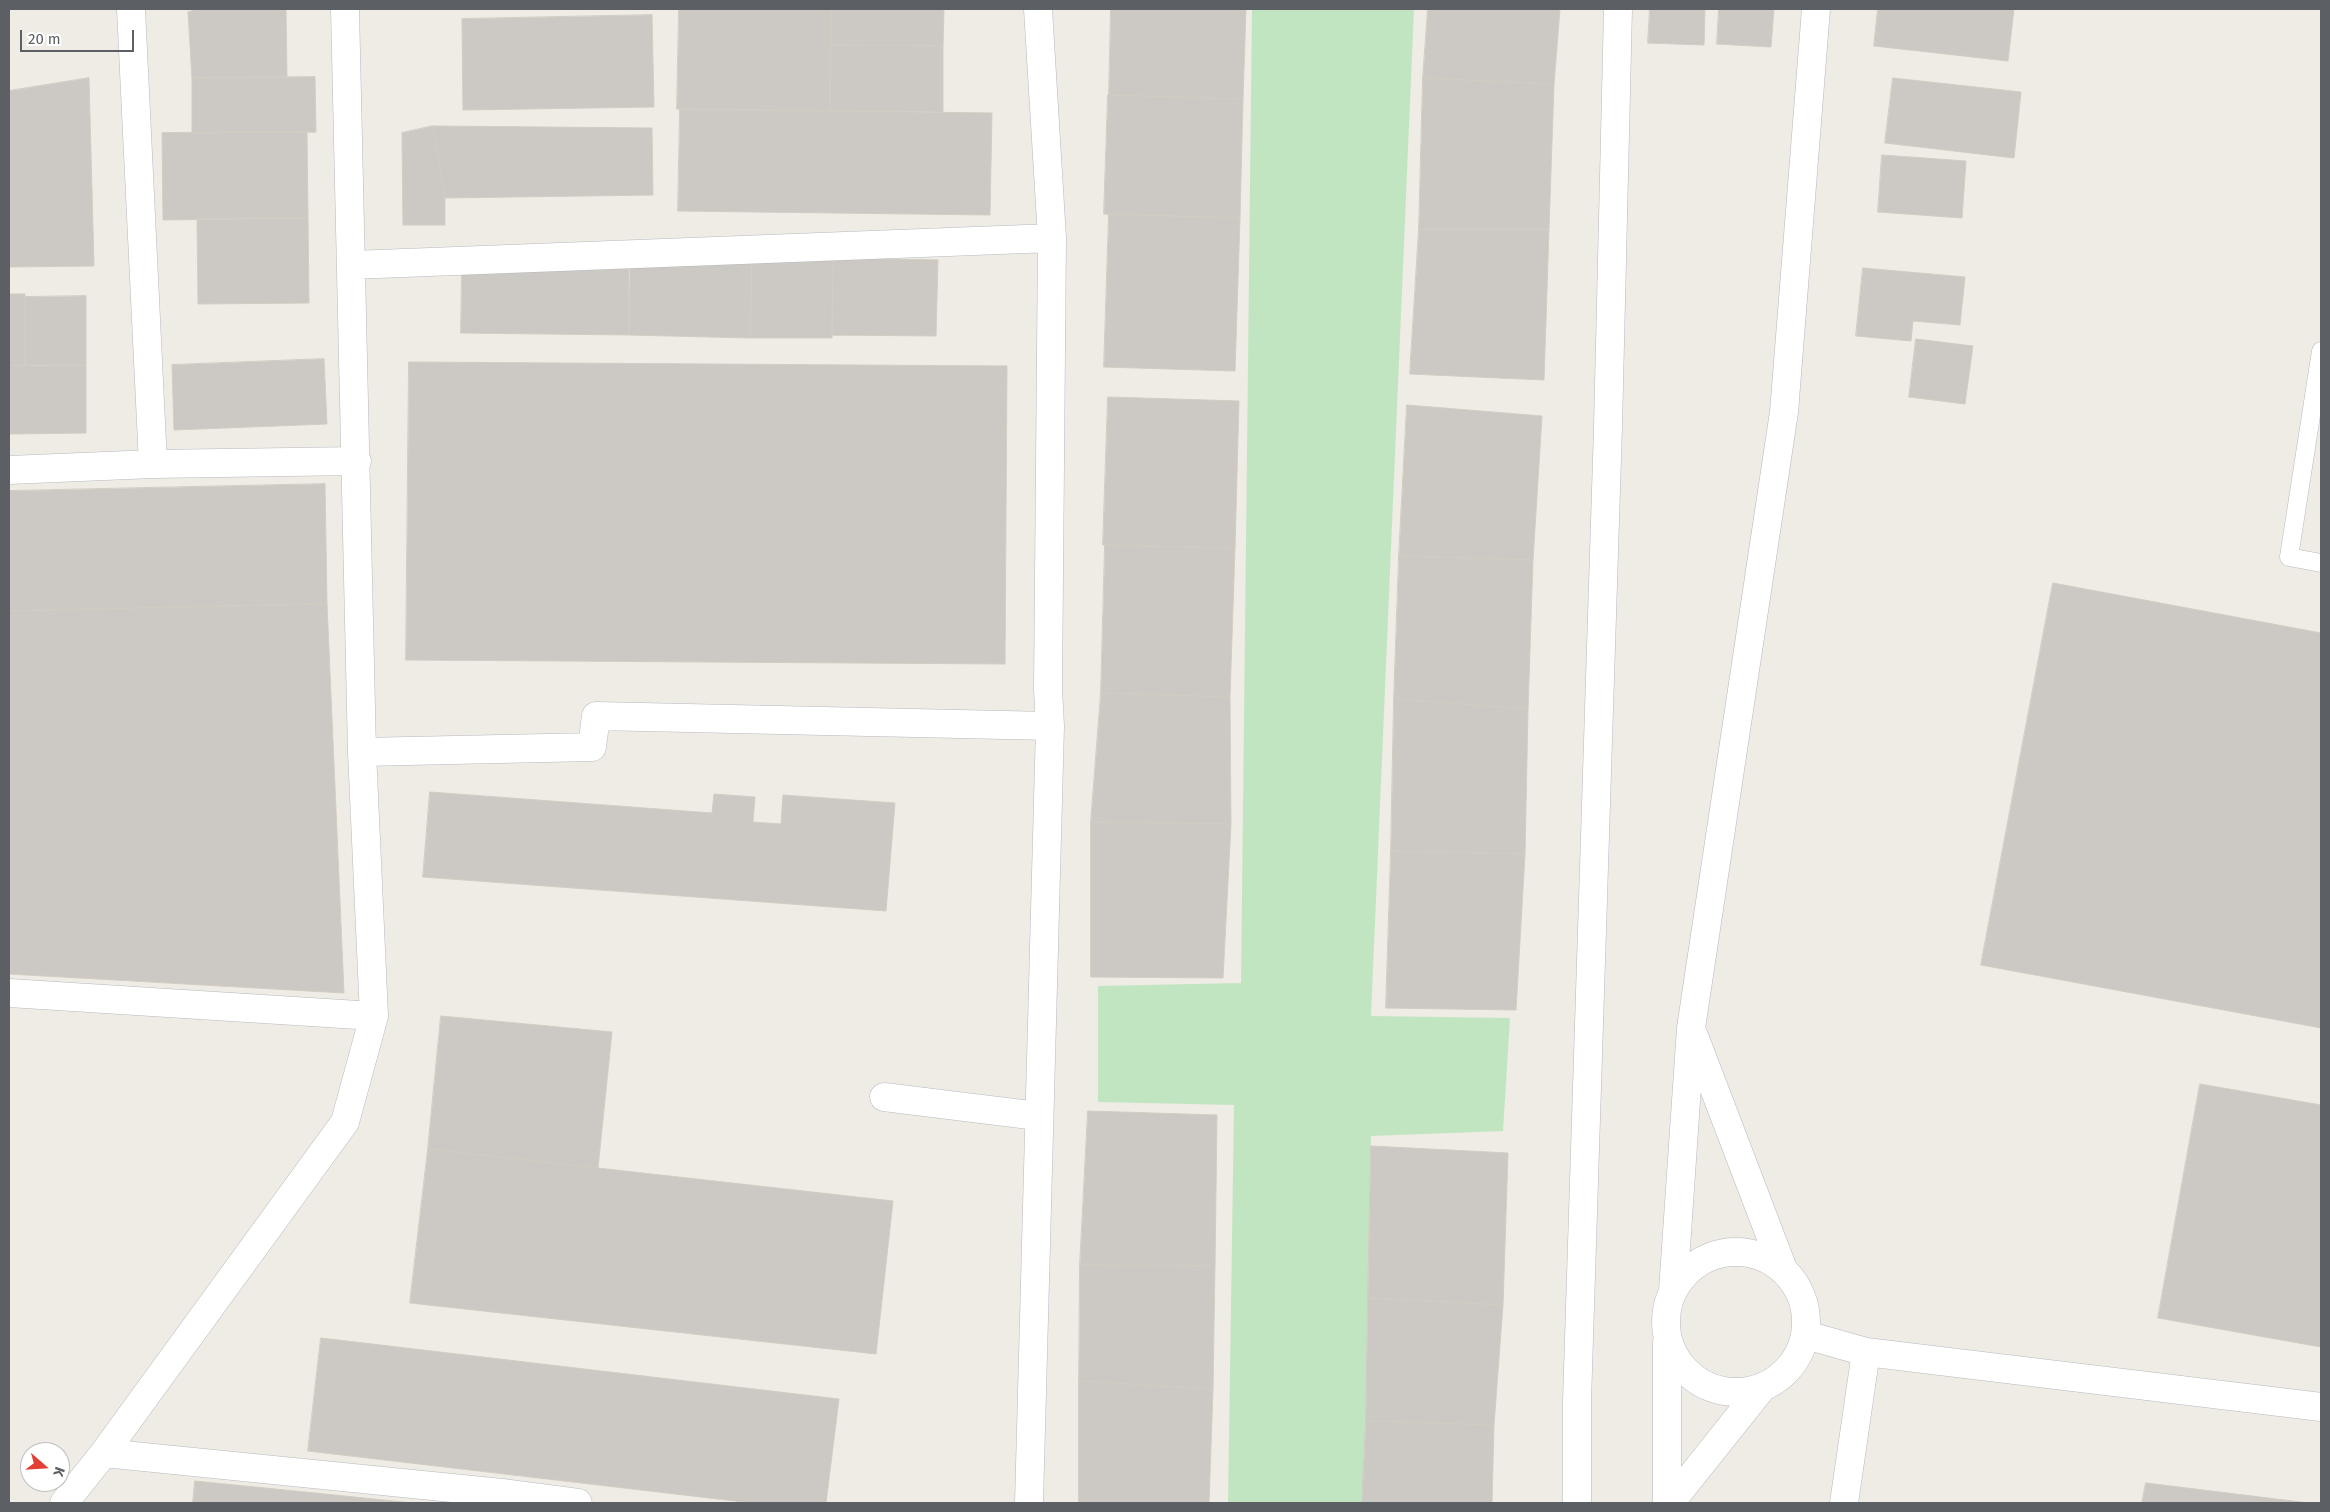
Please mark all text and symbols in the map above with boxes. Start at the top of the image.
scale bar [22,20,136,52]
text: 20 m [28,30,61,48]
north arrow [20,1442,70,1492]
text: K [49,1465,68,1479]

